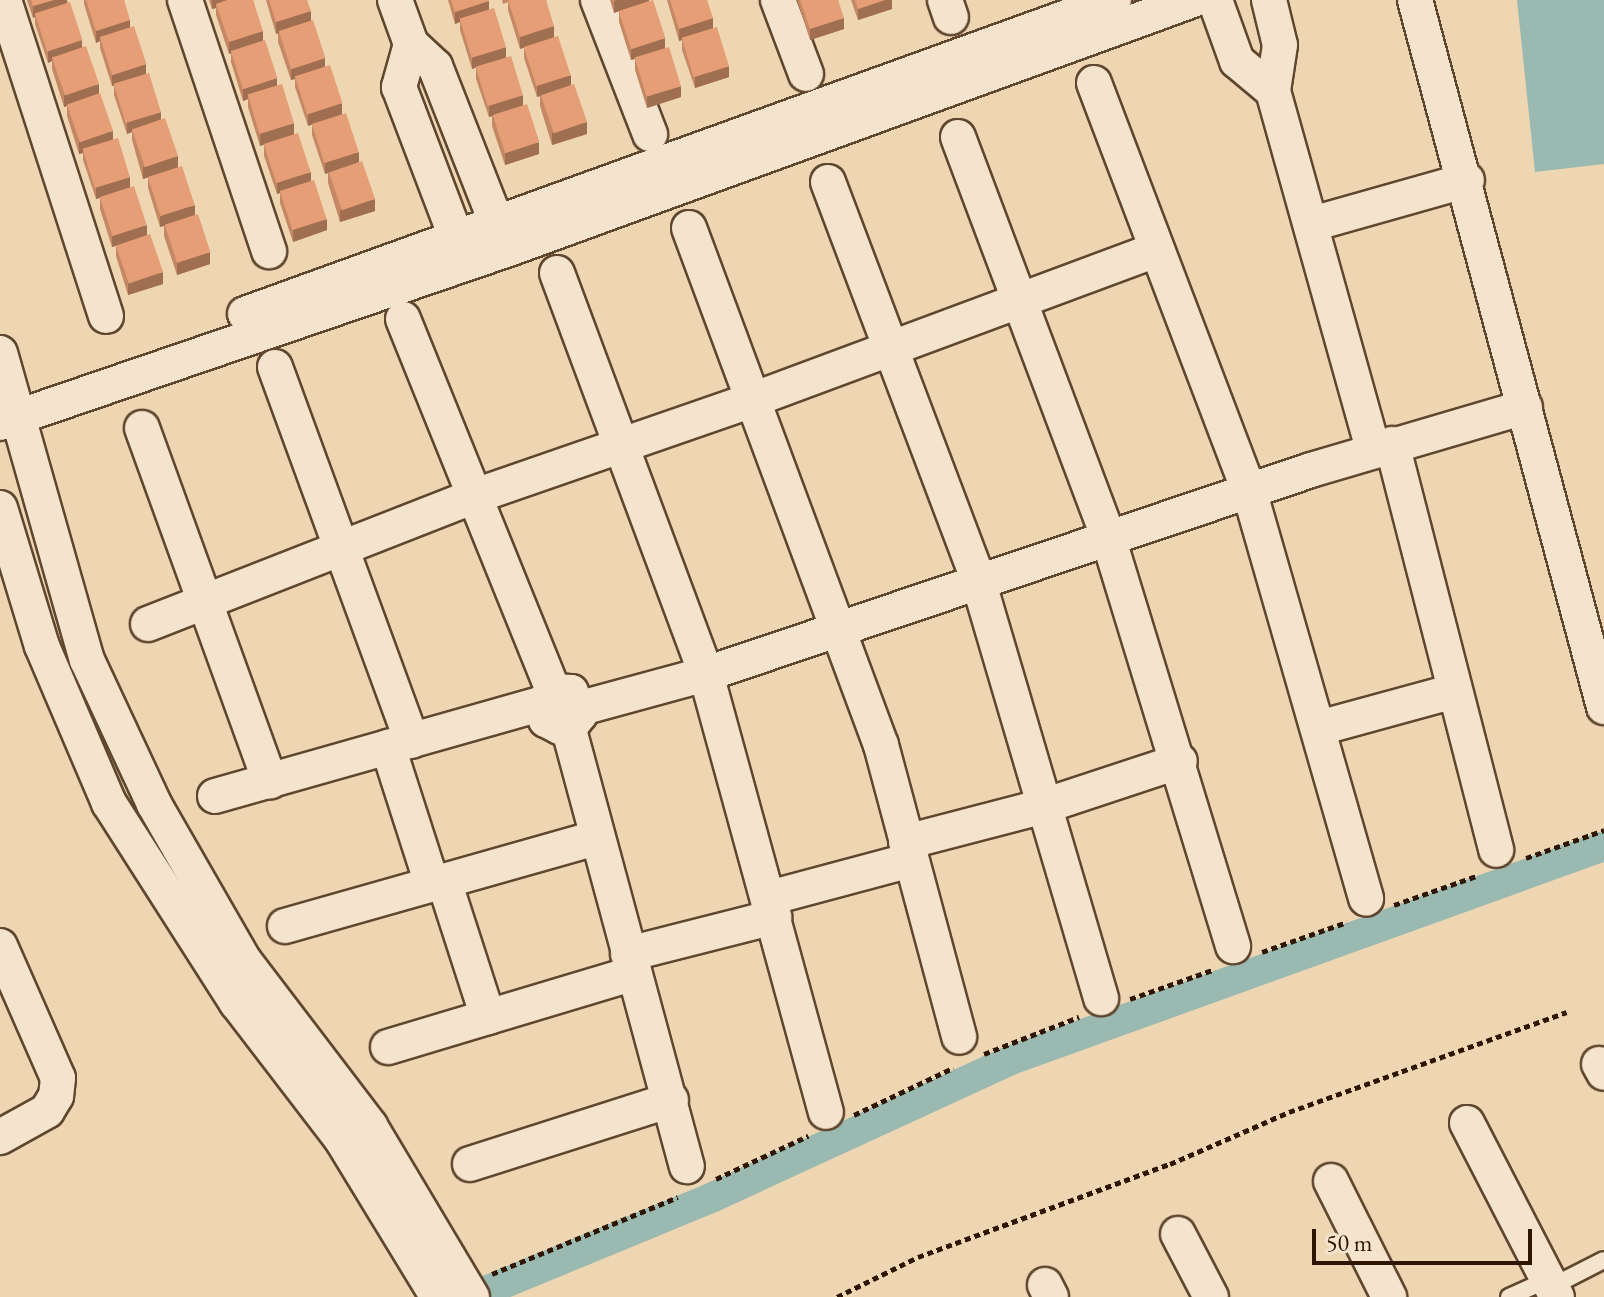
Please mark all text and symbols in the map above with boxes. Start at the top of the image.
scale bar [1316,1213,1536,1263]
text: 50 m [1326,1227,1373,1258]

